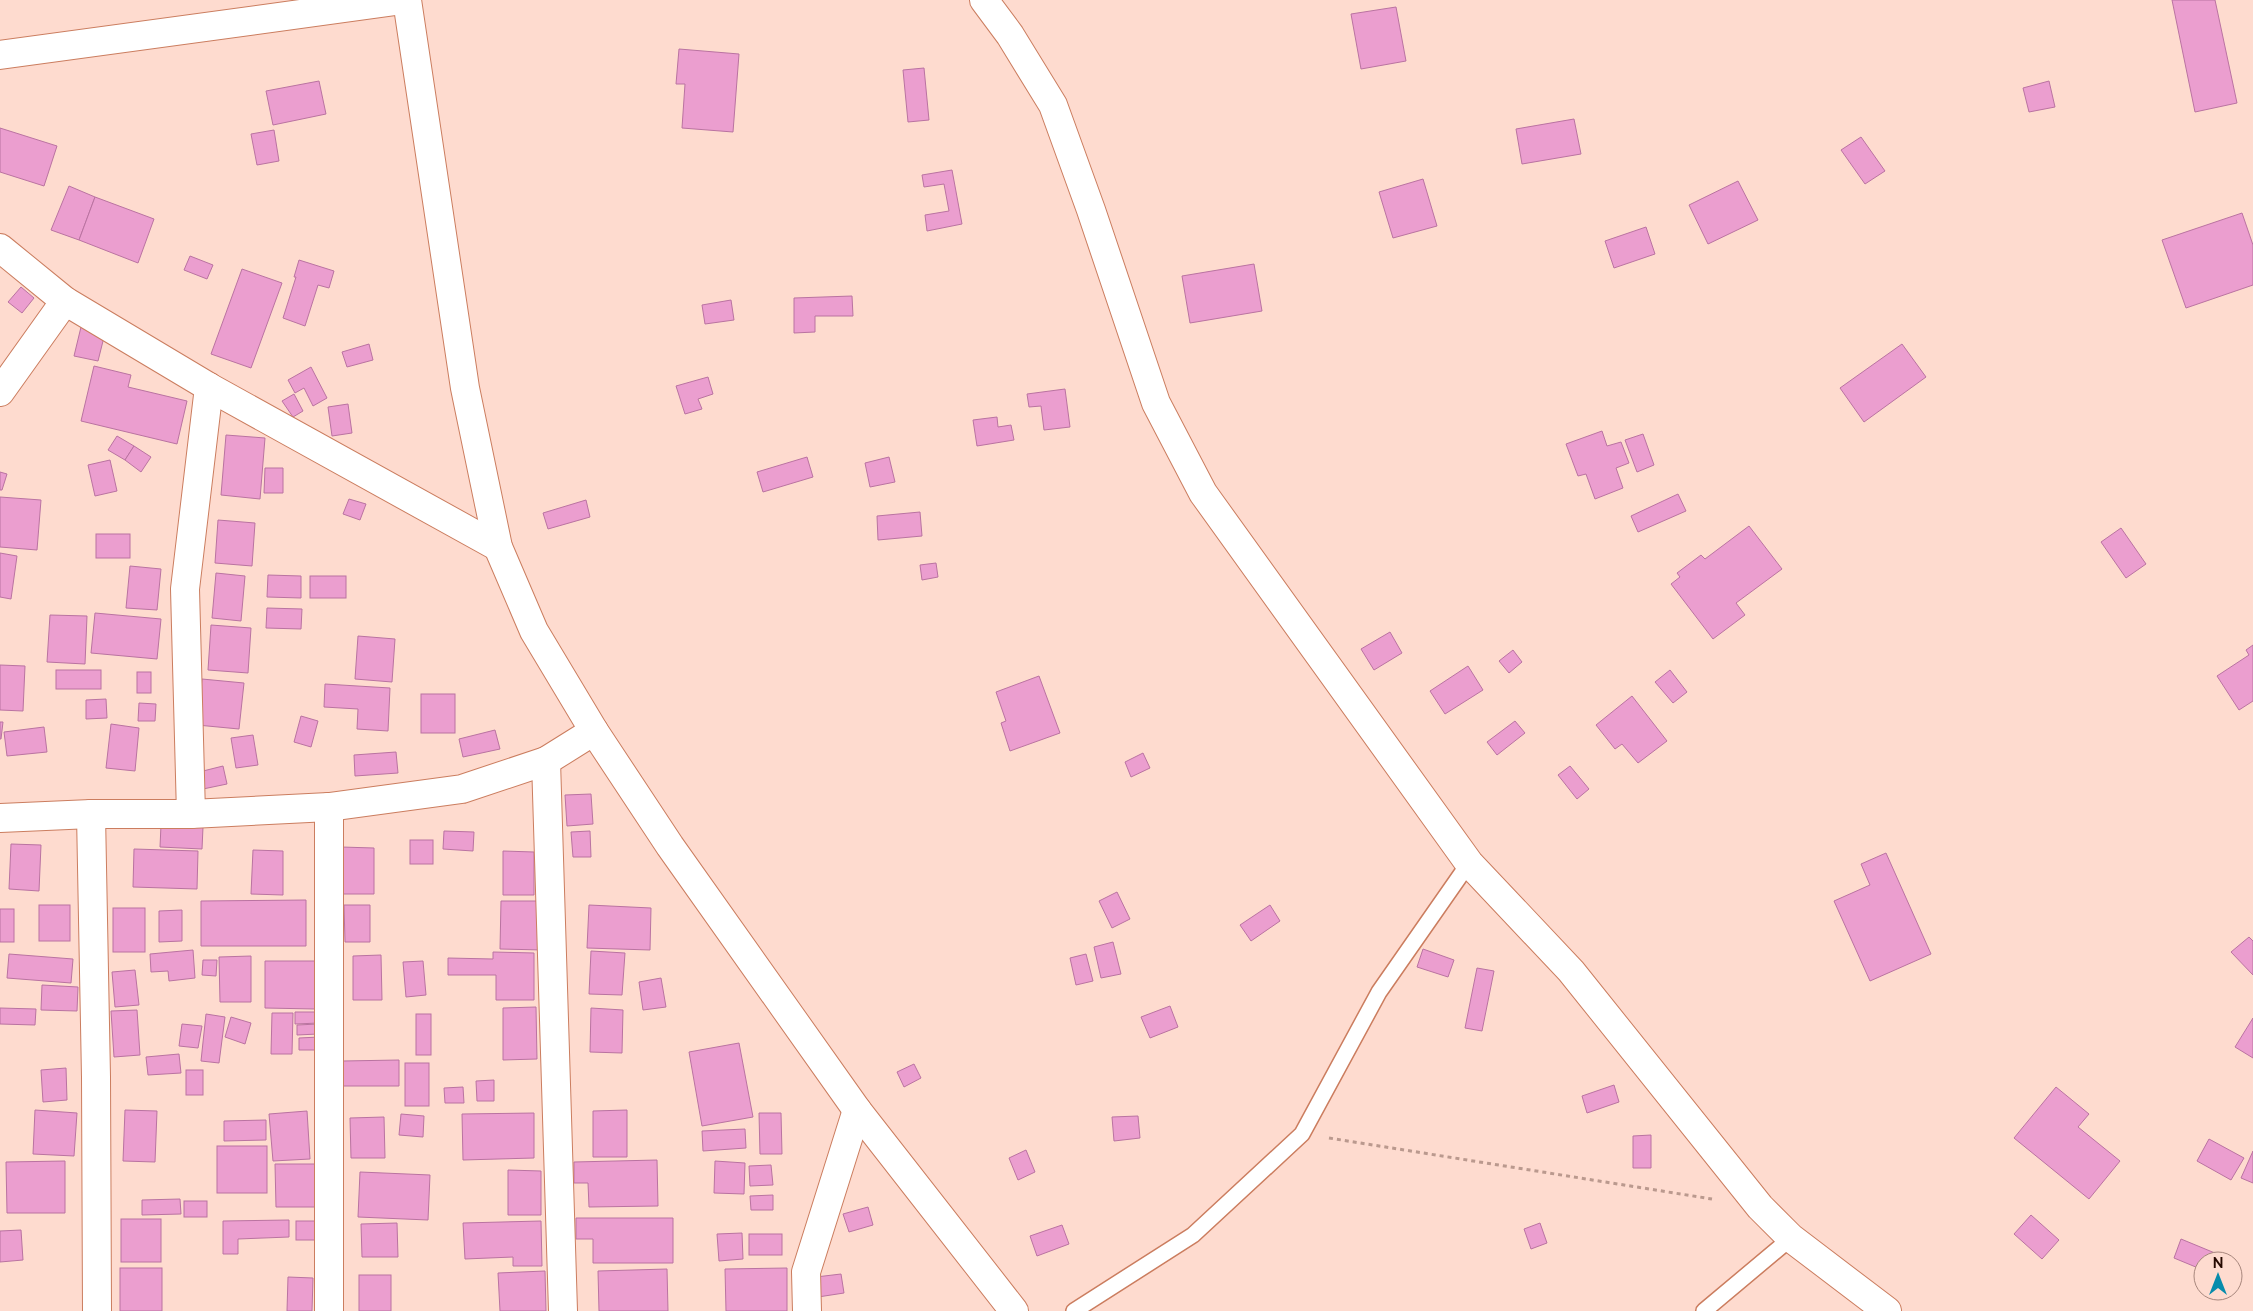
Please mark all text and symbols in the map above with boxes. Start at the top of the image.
north arrow [2193,1251,2243,1301]
text: N [2213,1255,2223,1271]

